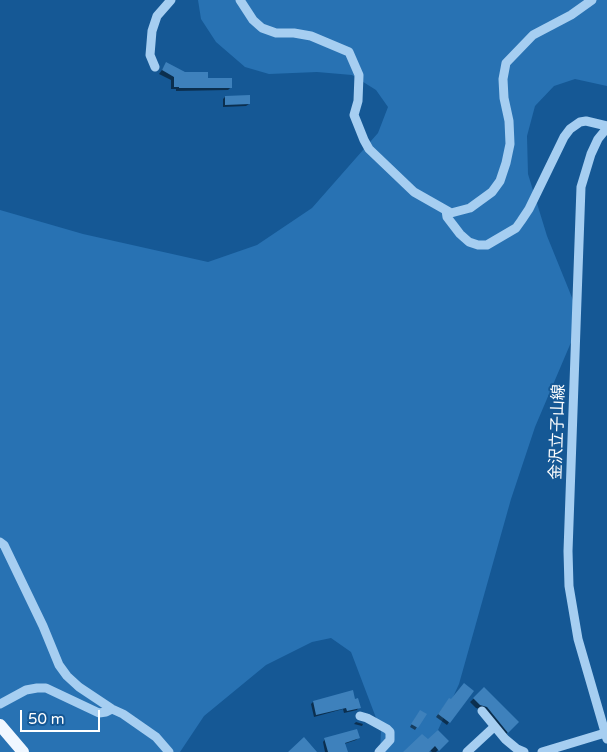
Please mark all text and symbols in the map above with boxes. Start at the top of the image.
street label: 金沢立子山線 [547,384,569,480]
scale bar [22,700,102,732]
text: 50 m [28,710,65,728]

